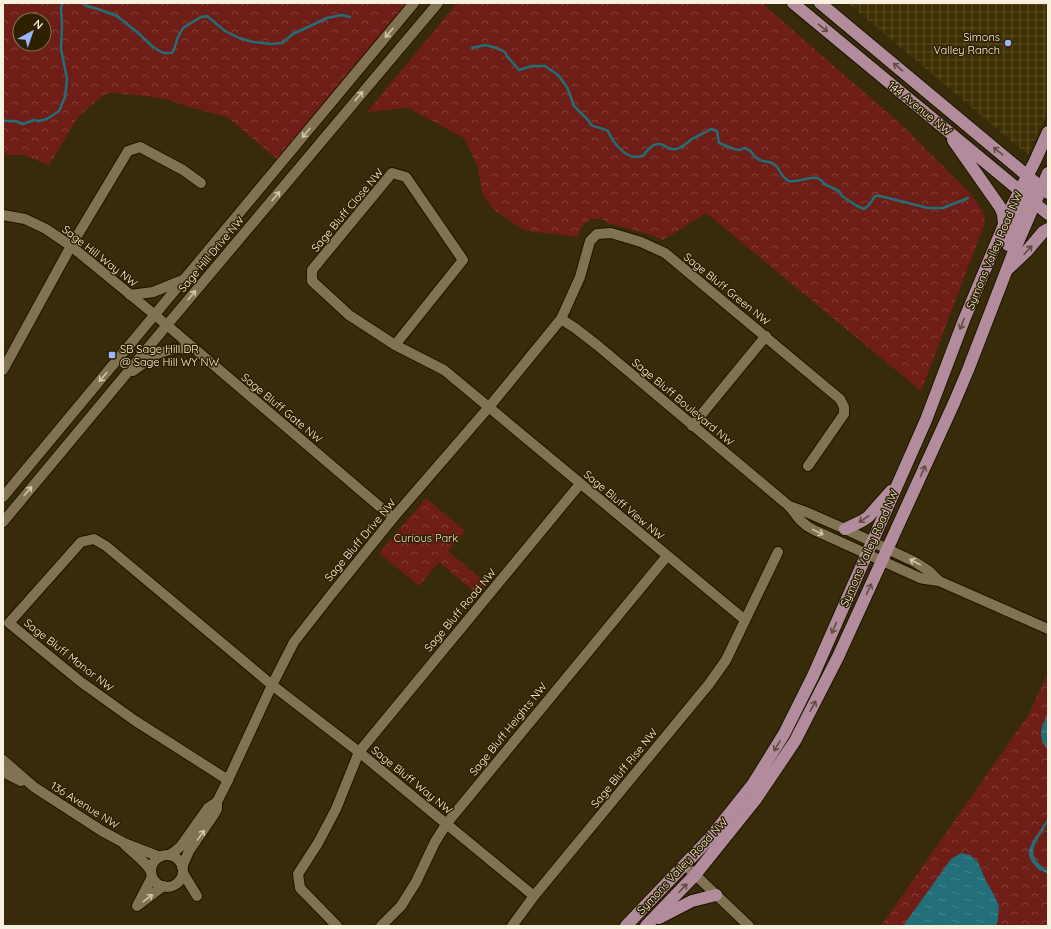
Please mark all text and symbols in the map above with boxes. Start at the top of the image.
north arrow [12,12,52,52]
text: N [31,16,46,32]
one-way arrow [817,23,828,32]
one-way arrow [385,28,394,38]
place label: Simons Valley Ranch [933,30,1000,57]
marker: Simons Valley Ranch [1003,38,1013,48]
one-way arrow [892,63,903,72]
street label: 144 Avenue NW [885,78,955,138]
one-way arrow [355,91,364,102]
one-way arrow [301,128,310,138]
one-way arrow [992,146,1003,155]
street label: Sage Bluff Close NW [308,165,386,255]
street label: Symons Valley Road NW [963,189,1025,311]
one-way arrow [271,190,280,201]
street label: Sage Hill Drive NW [175,213,247,295]
street label: Sage Hill Way NW [59,222,141,290]
one-way arrow [1023,244,1032,255]
street label: Sage Bluff Green NW [681,250,773,329]
one-way arrow [187,290,196,300]
one-way arrow [958,318,966,330]
place label: SB Sage Hill DR @ Sage Hill WY NW [120,342,220,369]
marker: SB Sage Hill DR @ Sage Hill WY NW [107,350,117,360]
street label: Sage Bluff Boulevard NW [629,355,737,449]
street label: Sage Bluff Gate NW [239,370,326,446]
one-way arrow [99,372,108,382]
one-way arrow [920,465,927,477]
street label: Sage Bluff View NW [581,467,668,543]
one-way arrow [23,486,32,497]
street label: Symons Valley Road NW [837,487,901,609]
street label: Sage Bluff Drive NW [321,496,399,584]
one-way arrow [859,515,870,523]
one-way arrow [811,529,823,536]
park label: Curious Park [394,531,458,545]
one-way arrow [910,558,922,565]
street label: Sage Bluff Road NW [421,565,499,655]
one-way arrow [866,584,874,596]
street label: Sage Bluff Manor NW [21,616,117,695]
one-way arrow [829,622,837,634]
street label: Sage Bluff Heights NW [466,679,550,778]
one-way arrow [810,700,817,712]
street label: Sage Bluff Rise NW [588,725,661,811]
one-way arrow [773,739,781,751]
street label: Sage Bluff Way NW [369,743,456,817]
street label: 136 Avenue NW [48,778,122,832]
street label: Symons Valley Road NW [634,815,731,917]
one-way arrow [197,829,205,840]
one-way arrow [678,883,687,893]
one-way arrow [142,894,153,902]

